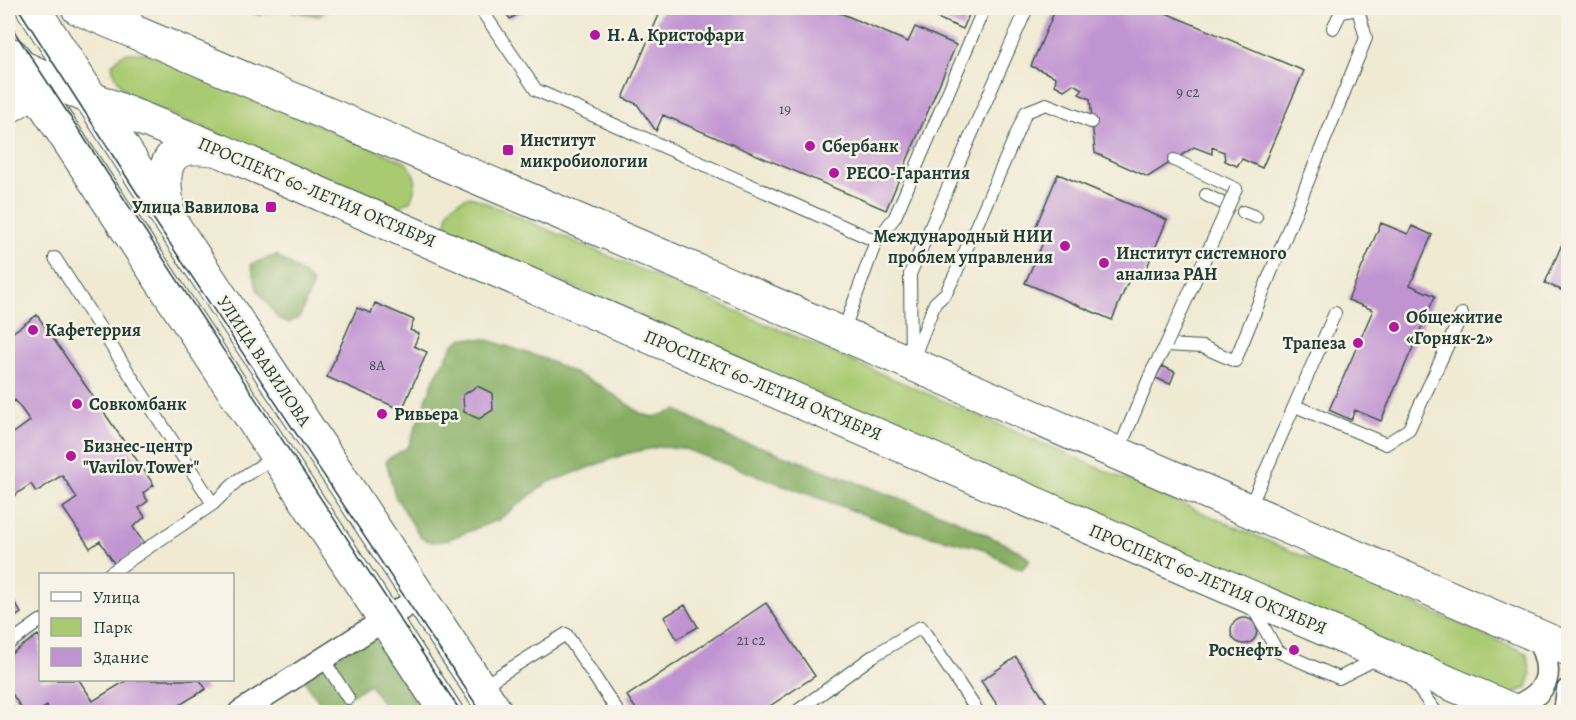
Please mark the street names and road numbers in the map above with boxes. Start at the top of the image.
street label: ПРОСПЕКТ 60-ЛЕТИЯ ОКТЯБРЯ [194,131,440,253]
street label: УЛИЦА ВАВИЛОВА [211,291,317,431]
street label: ПРОСПЕКТ 60-ЛЕТИЯ ОКТЯБРЯ [640,324,886,446]
street label: ПРОСПЕКТ 60-ЛЕТИЯ ОКТЯБРЯ [1085,518,1331,640]

